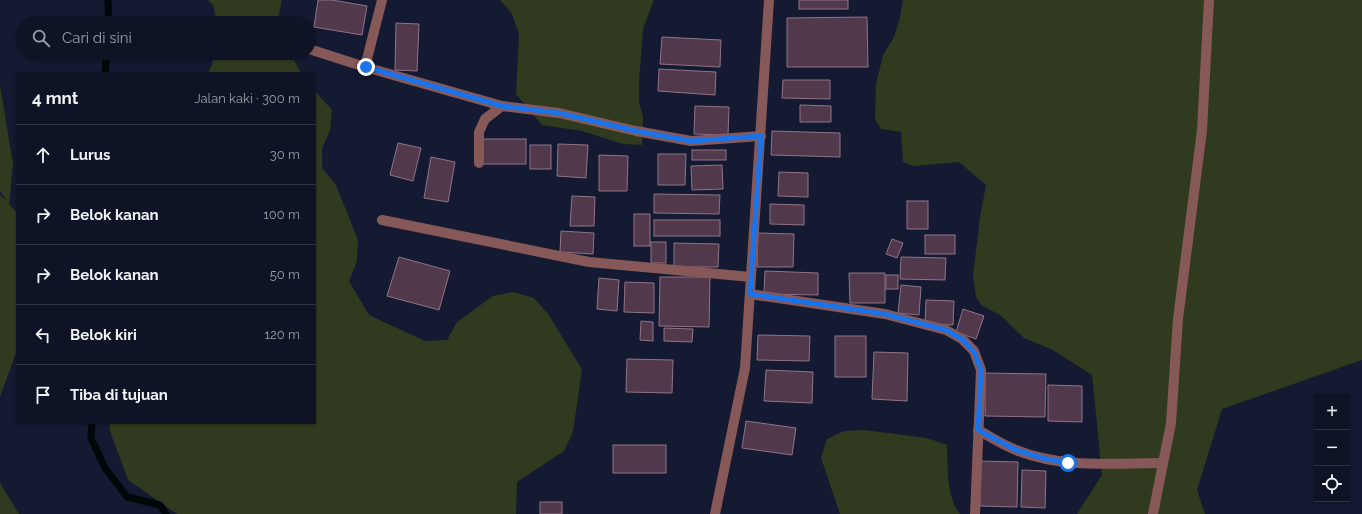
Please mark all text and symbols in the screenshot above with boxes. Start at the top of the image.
search box [16,16,316,60]
icon: search [30,27,52,49]
text: Cari di sini [62,29,132,47]
route end [357,58,375,76]
text: 4 mnt [32,88,78,108]
text: Jalan kaki · 300 m [194,91,300,106]
icon: ahead [32,144,54,166]
text: Lurus [70,146,111,164]
text: 30 m [270,147,300,162]
icon: right [32,204,54,226]
text: Belok kanan [70,206,159,224]
text: 100 m [263,207,300,222]
icon: right [32,264,54,286]
text: Belok kanan [70,266,159,284]
text: 50 m [270,267,300,282]
icon: left [32,324,54,346]
text: Belok kiri [70,326,137,344]
text: 120 m [264,327,300,342]
icon: arrive [32,384,54,406]
text: Tiba di tujuan [70,386,168,404]
map controls [1314,394,1350,502]
button: + [1314,394,1350,430]
button: − [1314,430,1350,466]
route start [1059,454,1077,472]
button: locate [1314,466,1350,502]

